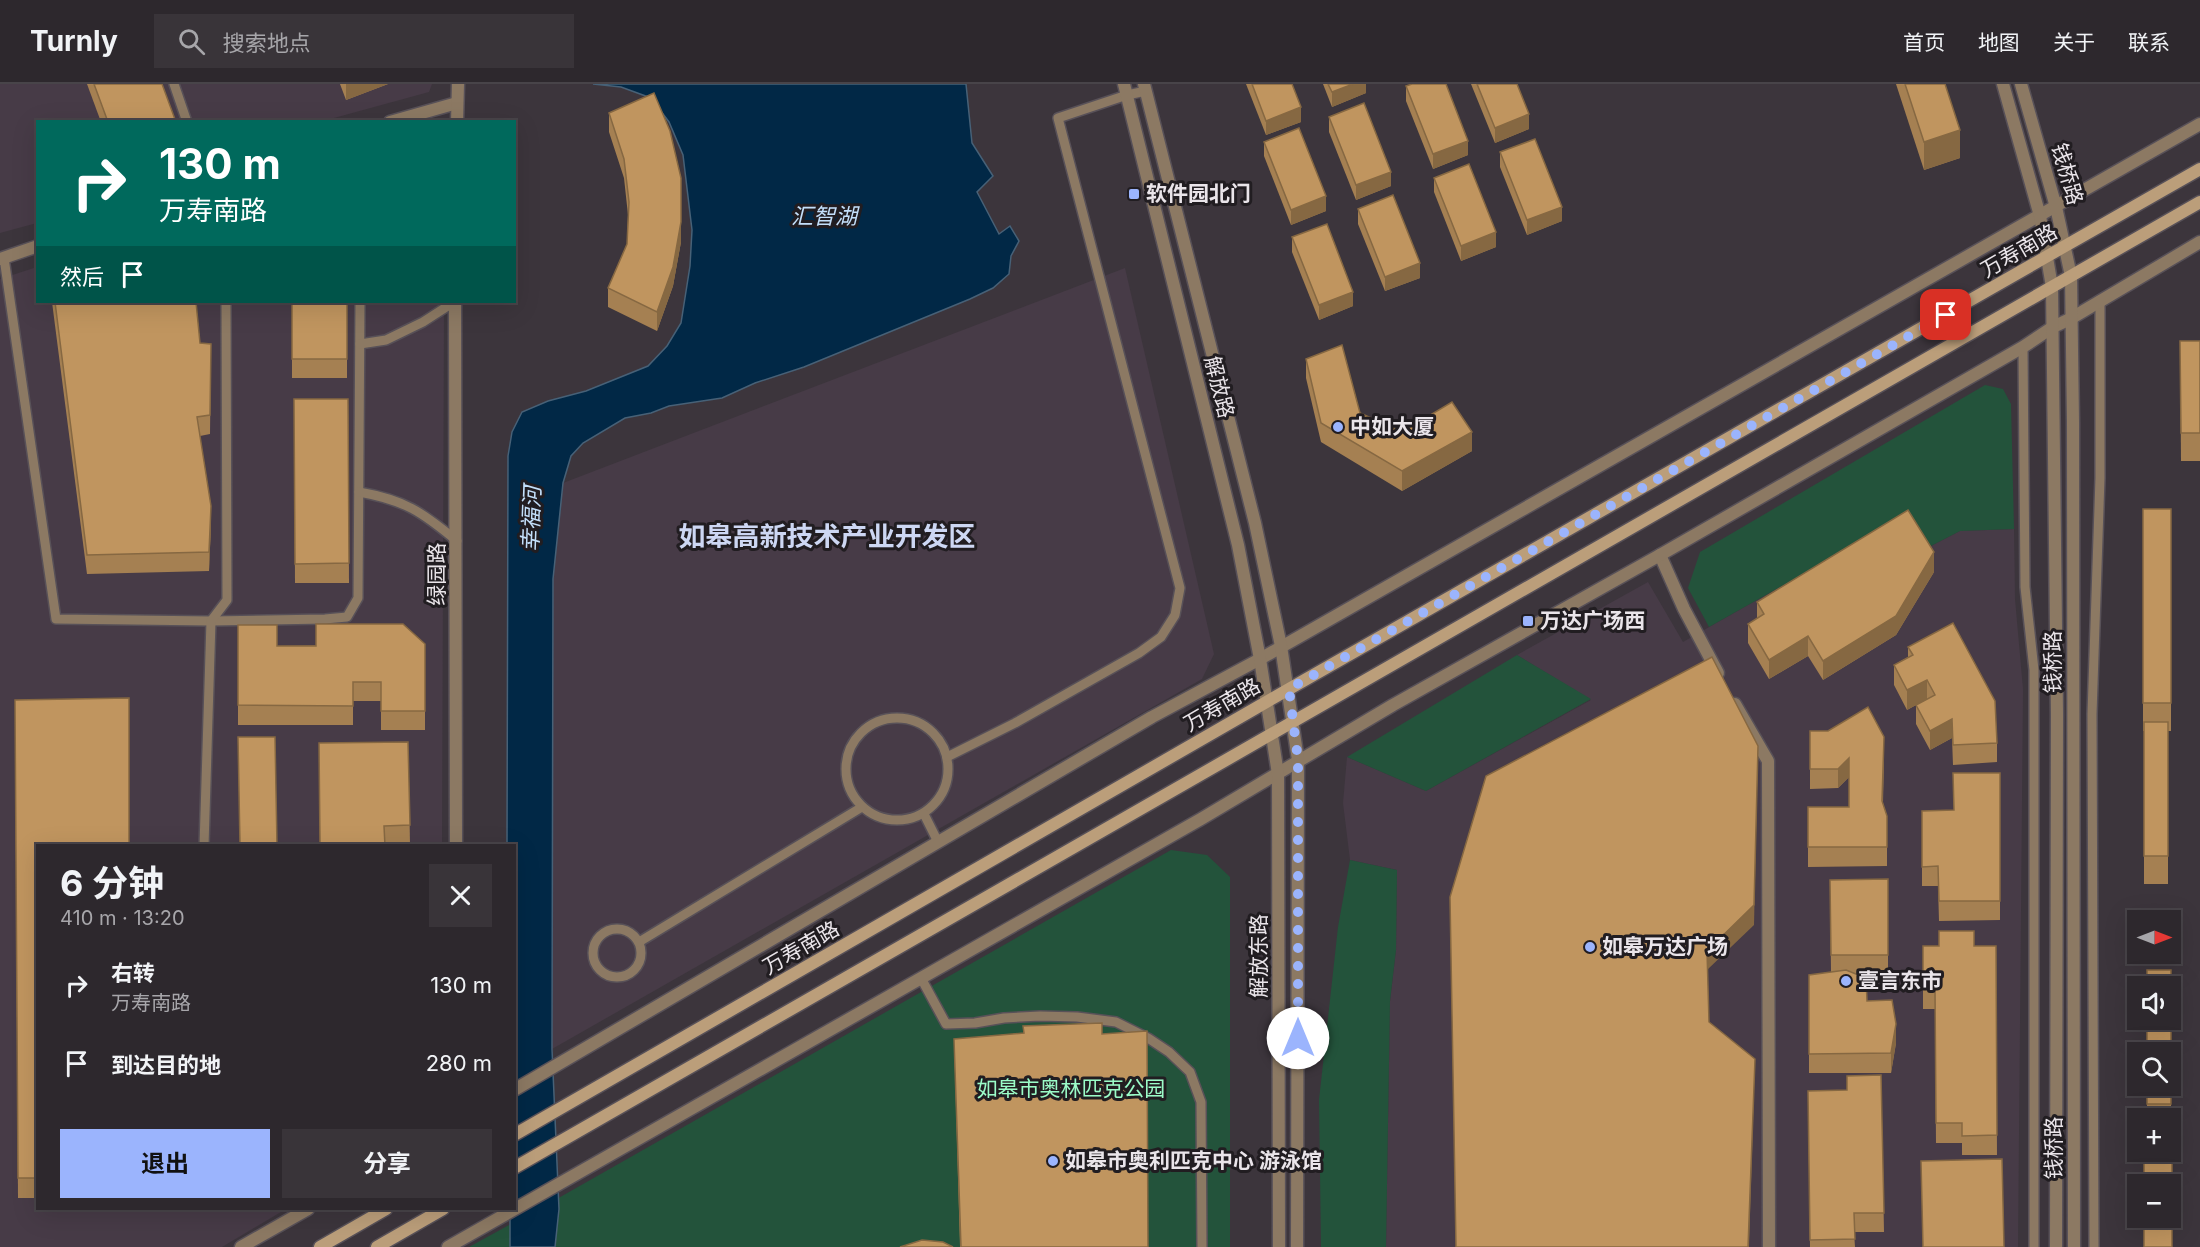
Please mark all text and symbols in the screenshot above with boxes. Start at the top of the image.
search box [154,14,574,68]
text: Turnly [30,24,118,58]
icon: search [175,25,208,58]
text: 搜索地点 [223,30,311,56]
text: 首页 [1903,30,1945,55]
text: 地图 [1978,30,2020,55]
text: 关于 [2053,30,2095,55]
text: 联系 [2128,30,2170,55]
text: 130 m [159,138,281,189]
street label: 钱桥路 [2047,140,2088,208]
icon: right [60,144,138,222]
place label: 软件园北门 [1146,181,1251,206]
marker: 软件园北门 [1127,187,1141,201]
text: 万寿南路 [159,194,267,227]
water label: 汇智湖 [791,203,860,229]
street label: 万寿南路 [1976,219,2061,282]
icon: arrive [116,258,149,291]
text: 然后 [60,264,104,290]
pin [1920,289,1971,340]
icon: arrive [1929,298,1962,331]
street label: 解放路 [1200,353,1239,420]
place label: 中如大厦 [1350,414,1434,439]
marker: 中如大厦 [1331,420,1345,434]
water label: 幸福河 [517,482,545,552]
district label: 如皋高新技术产业开发区 [679,520,976,553]
street label: 绿园路 [424,543,449,606]
place label: 万达广场西 [1540,608,1645,633]
marker: 万达广场西 [1521,614,1535,628]
street label: 钱桥路 [2040,631,2065,694]
street label: 万寿南路 [1179,673,1264,736]
text: 6 分钟 [60,861,164,905]
button: close [429,864,492,927]
text: 410 m · 13:20 [60,906,185,930]
north arrow [2127,910,2181,964]
map controls [2127,910,2181,1228]
street label: 解放东路 [1246,914,1271,998]
street label: 万寿南路 [758,916,843,979]
place label: 如皋万达广场 [1602,934,1728,959]
marker: 如皋万达广场 [1583,940,1597,954]
text: 右转 [111,960,155,986]
place label: 壹言东市 [1858,968,1942,993]
icon: right [60,969,93,1002]
text: 130 m [430,972,492,998]
marker: 壹言东市 [1839,974,1853,988]
button: sound [2127,976,2181,1030]
text: 万寿南路 [111,991,191,1015]
position arrow [1266,1006,1330,1070]
button: search [2127,1042,2181,1096]
icon: arrive [60,1047,93,1080]
text: 280 m [426,1050,492,1076]
text: 到达目的地 [111,1052,221,1078]
park label: 如皋市奥林匹克公园 [977,1076,1166,1101]
button: + [2127,1108,2181,1162]
street label: 钱桥路 [2041,1117,2066,1180]
button: 退出 [60,1129,270,1198]
button: 分享 [282,1129,492,1198]
place label: 如皋市奥利匹克中心 游泳馆 [1065,1148,1322,1173]
marker: 如皋市奥利匹克中心 游泳馆 [1046,1154,1060,1168]
button: − [2127,1174,2181,1228]

